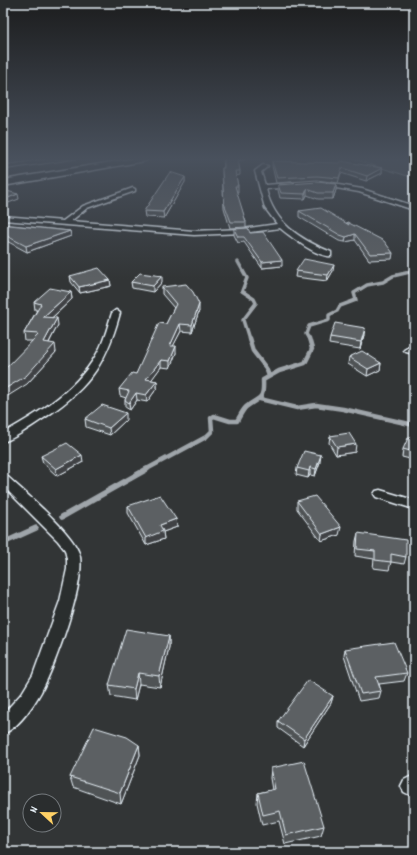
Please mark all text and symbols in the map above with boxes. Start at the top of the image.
north arrow [22,793,62,833]
text: N [26,804,43,816]

